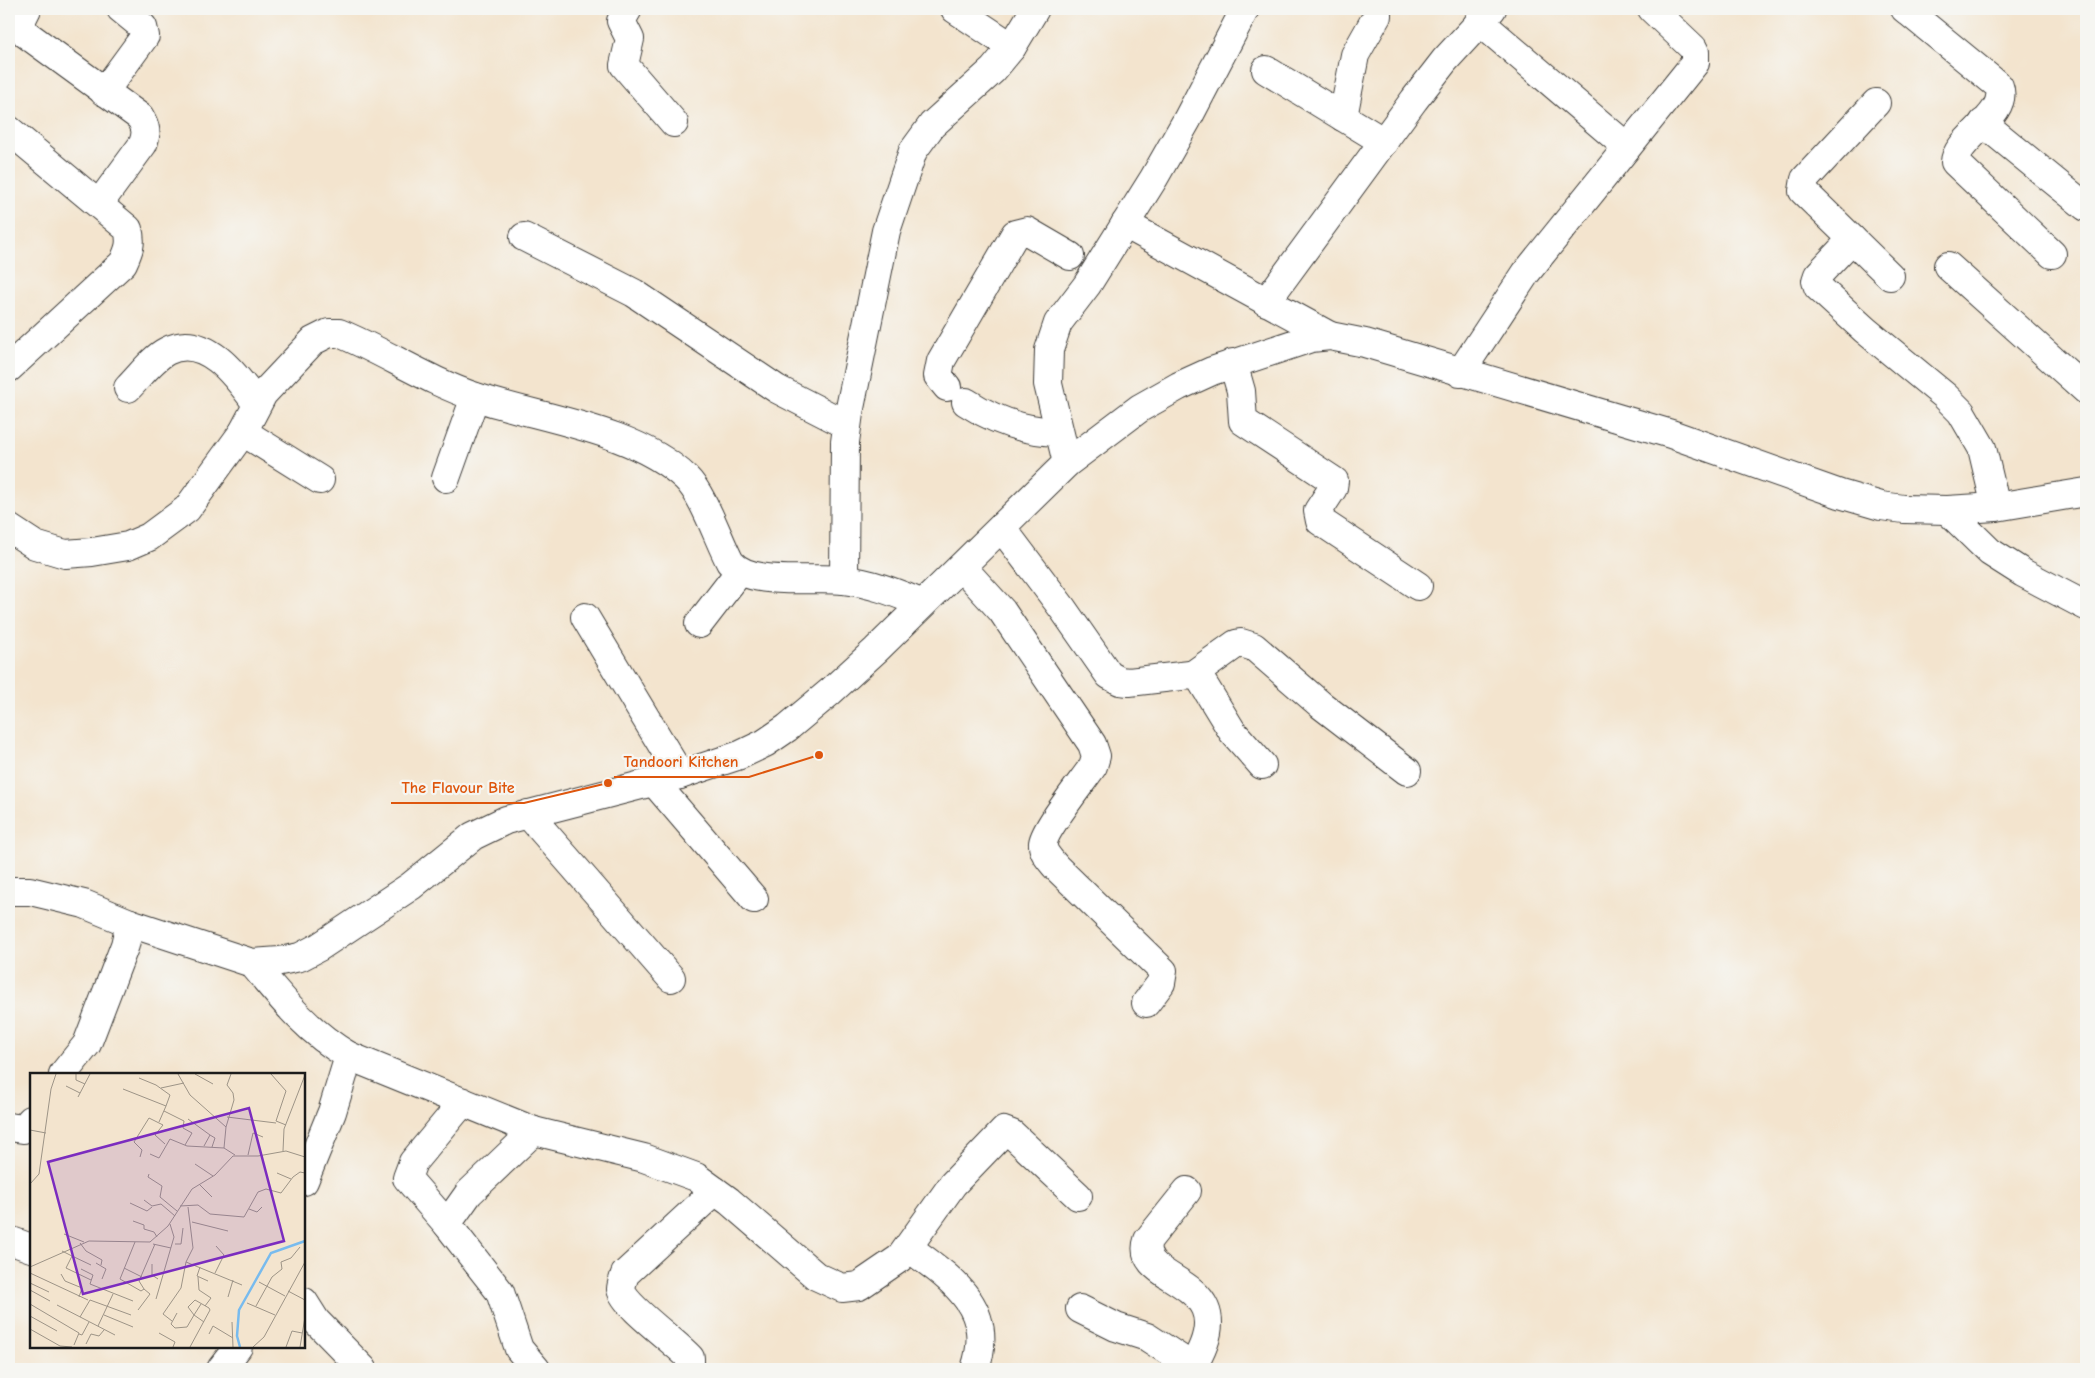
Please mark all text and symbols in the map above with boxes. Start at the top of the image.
callout: Tandoori Kitchen [614,746,749,777]
text: Tandoori Kitchen [623,753,739,771]
callout: The Flavour Bite [391,772,524,803]
text: The Flavour Bite [401,779,515,797]
inset map [30,1073,305,1348]

